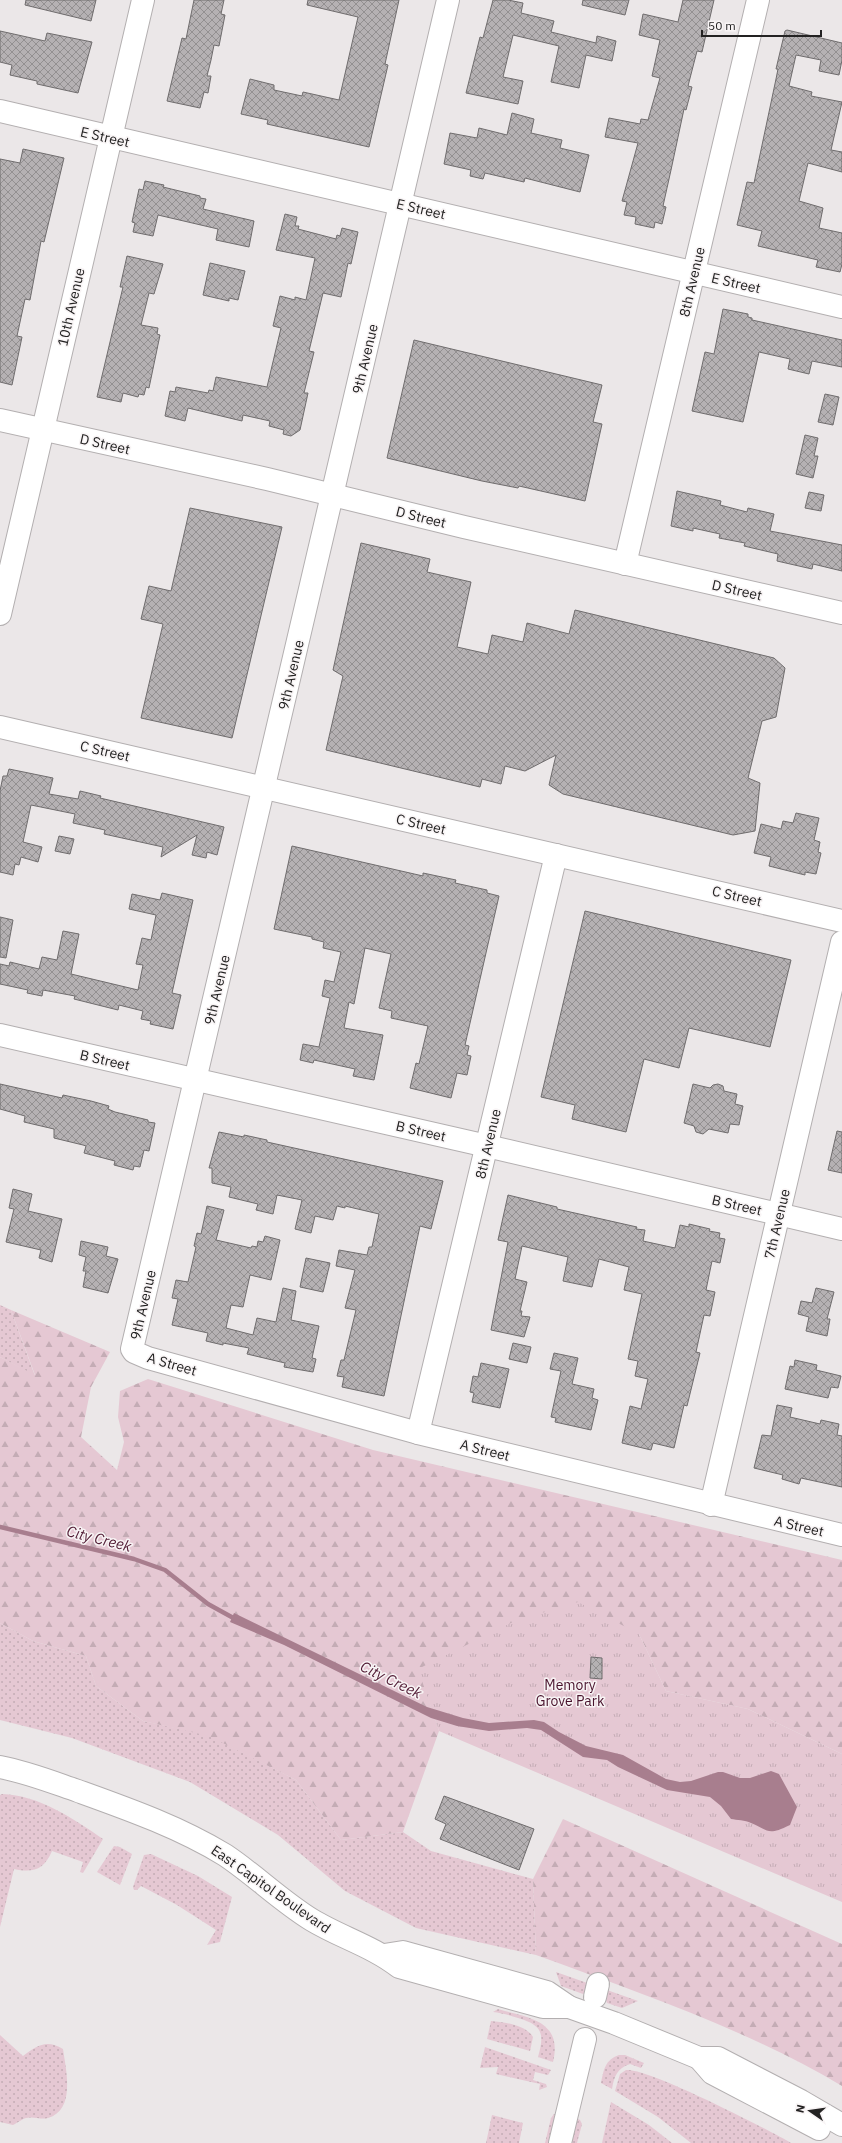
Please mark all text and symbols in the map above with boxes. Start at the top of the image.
scale bar [702,12,821,38]
text: 50 m [708,18,736,33]
street label: E Street [79,123,131,151]
street label: E Street [395,195,447,223]
street label: 8th Avenue [675,245,709,319]
street label: 10th Avenue [53,266,89,348]
street label: E Street [710,269,762,297]
street label: 9th Avenue [348,322,382,396]
street label: D Street [78,429,132,459]
street label: D Street [394,502,448,532]
street label: D Street [710,575,764,605]
street label: 9th Avenue [274,638,308,712]
street label: C Street [78,737,132,765]
street label: C Street [394,810,448,838]
street label: C Street [710,882,764,910]
street label: 9th Avenue [200,953,234,1027]
street label: B Street [78,1046,132,1075]
street label: 8th Avenue [471,1107,505,1181]
street label: B Street [394,1117,448,1146]
street label: 7th Avenue [760,1187,794,1261]
street label: B Street [710,1191,764,1220]
street label: 9th Avenue [126,1268,160,1342]
street label: A Street [145,1348,199,1380]
street label: A Street [458,1435,512,1465]
street label: A Street [772,1512,826,1540]
water label: City Creek [65,1521,134,1556]
water label: City Creek [357,1657,425,1703]
park label: Memory Grove Park [536,1676,605,1710]
street label: East Capitol Boulevard [208,1841,334,1937]
north arrow [790,2091,830,2131]
text: N [793,2103,808,2114]

